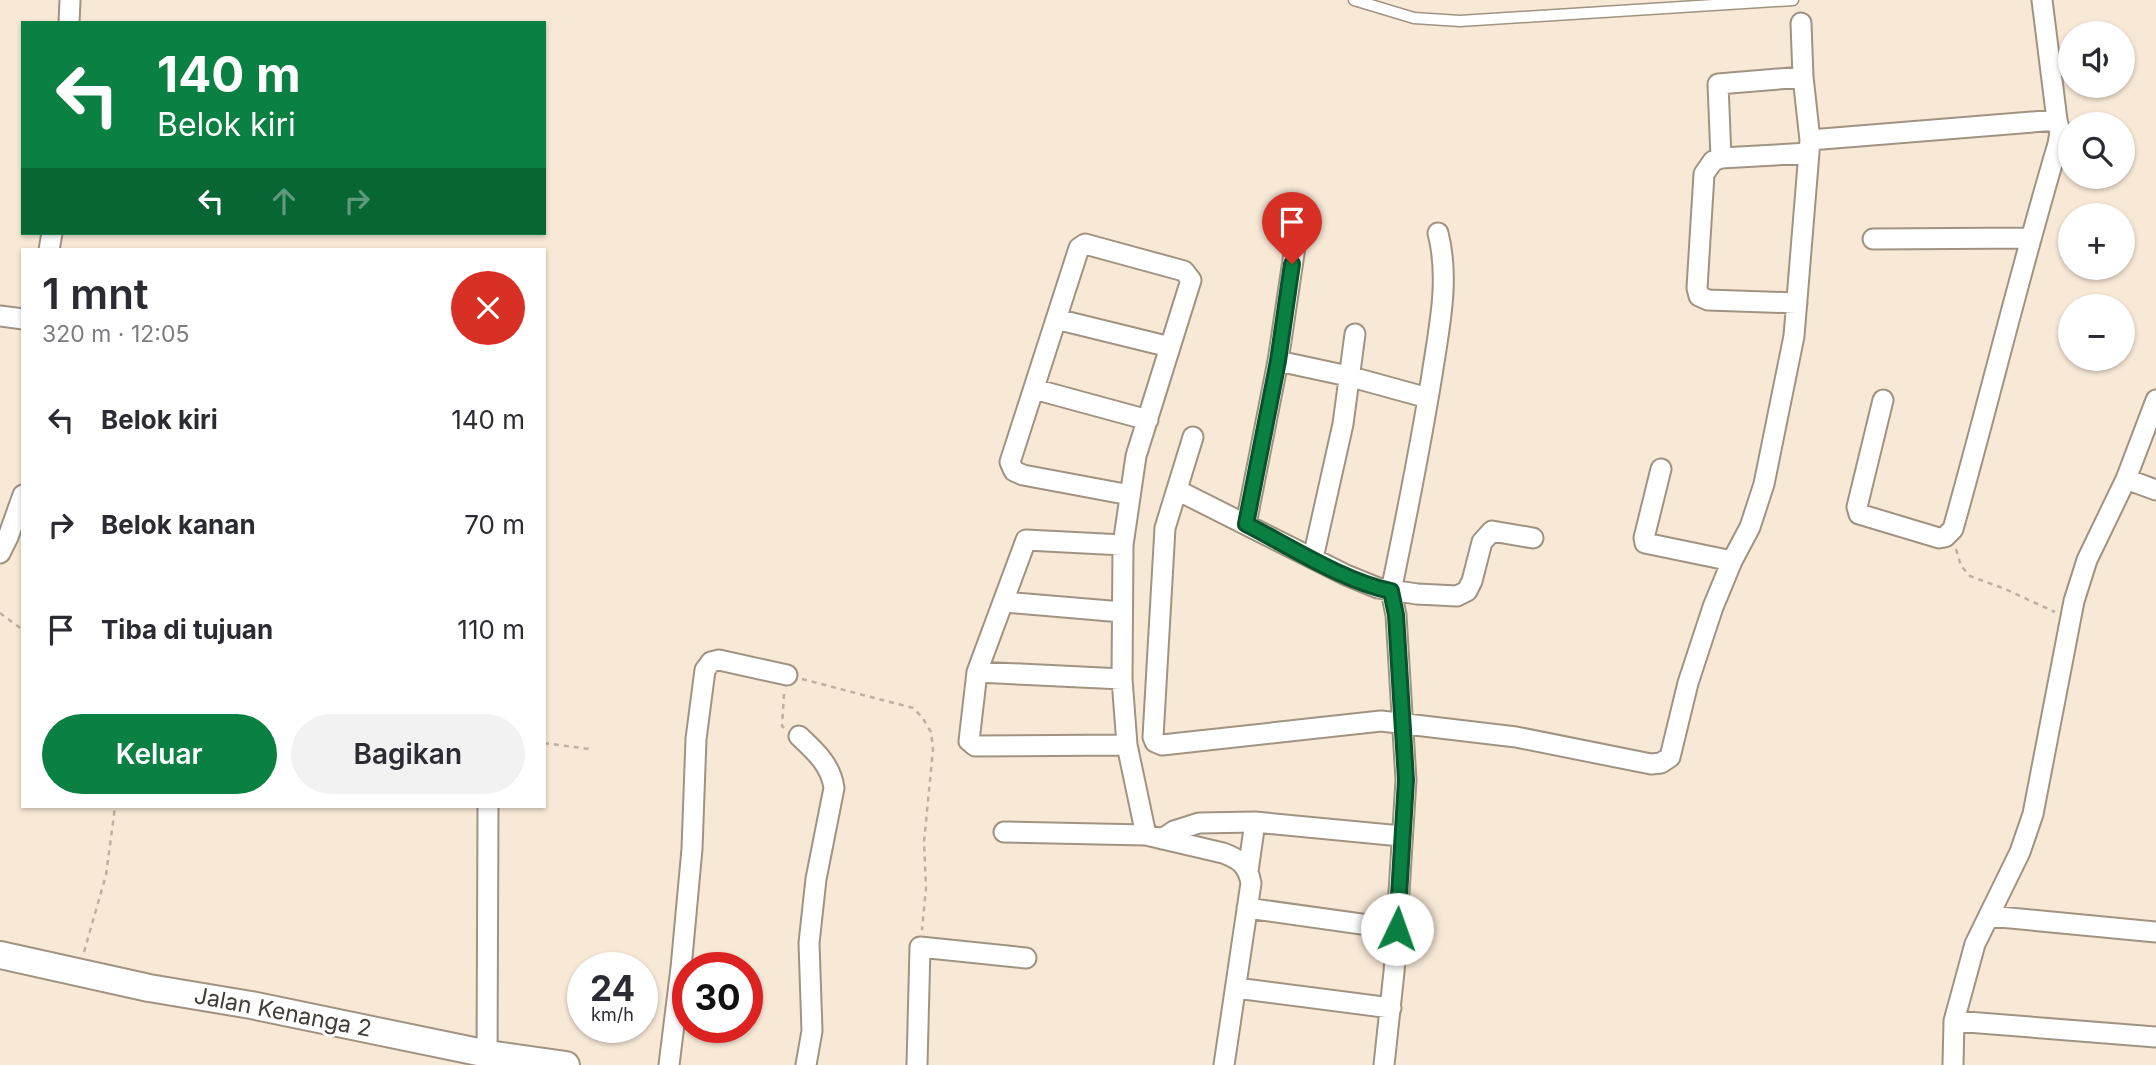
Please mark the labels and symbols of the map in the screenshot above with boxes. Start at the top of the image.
pin [1262,192,1322,264]
position arrow [1360,892,1434,966]
speed limit sign: 30 [672,952,763,1043]
street label: Jalan Kenanga 2 [192,981,374,1043]

